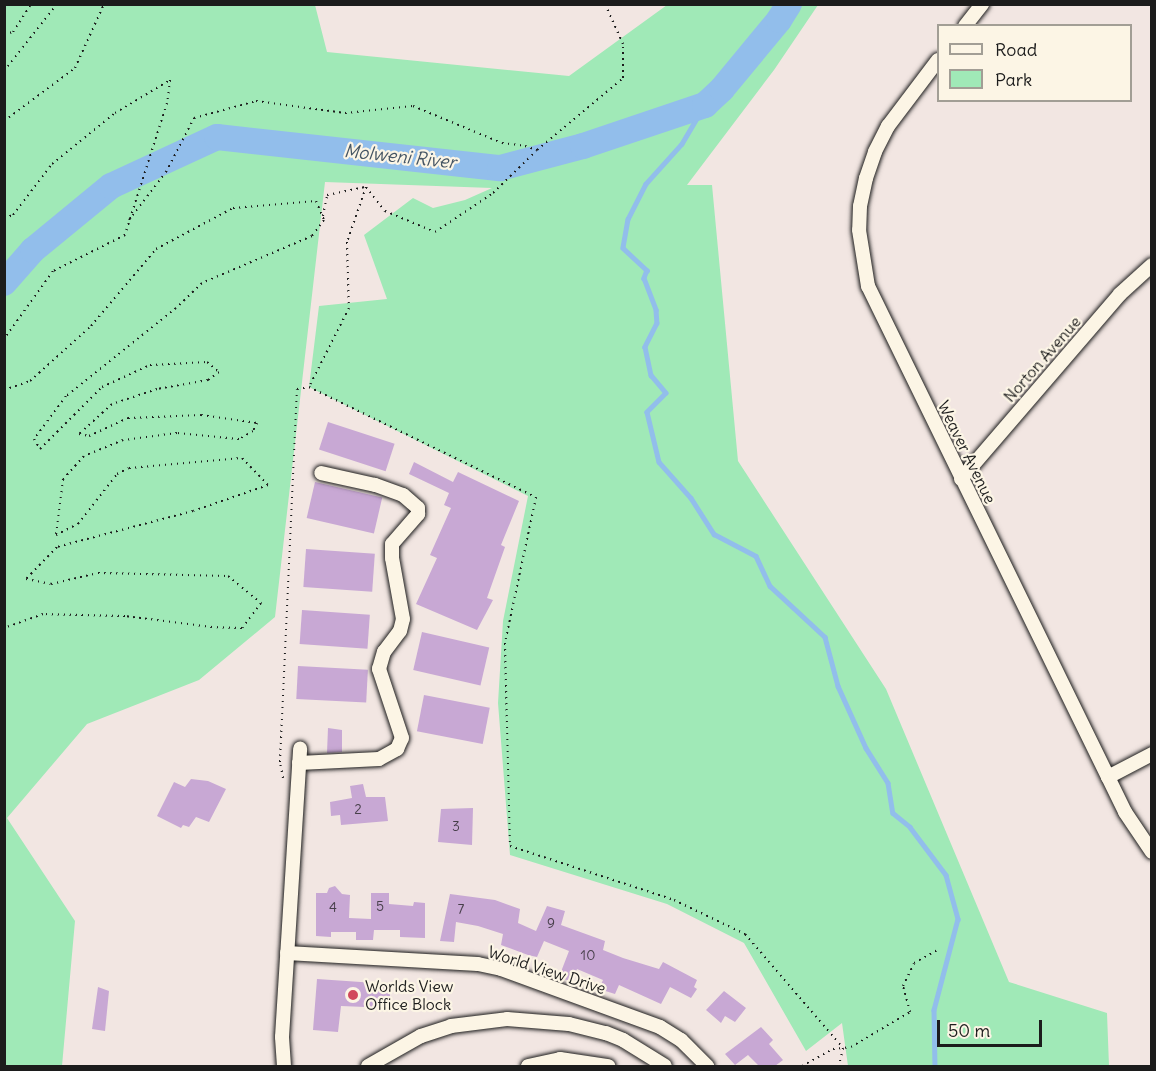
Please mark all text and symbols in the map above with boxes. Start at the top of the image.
legend [937,24,1132,102]
text: Road [995,38,1037,61]
text: Park [995,68,1032,91]
water label: Molweni River [343,140,457,174]
street label: Norton Avenue [999,312,1085,406]
street label: Weaver Avenue [934,397,1000,507]
house number: 2 [354,801,362,817]
house number: 3 [452,818,460,834]
house number: 5 [376,898,384,914]
house number: 4 [329,899,337,915]
house number: 7 [458,901,464,917]
house number: 9 [547,915,555,931]
street label: World View Drive [486,942,608,998]
house number: 10 [581,947,595,963]
place label: Worlds View Office Block [365,976,453,1014]
marker: Worlds View Office Block [346,988,360,1002]
scale bar [940,1008,1045,1046]
text: 50 m [948,1019,990,1042]

